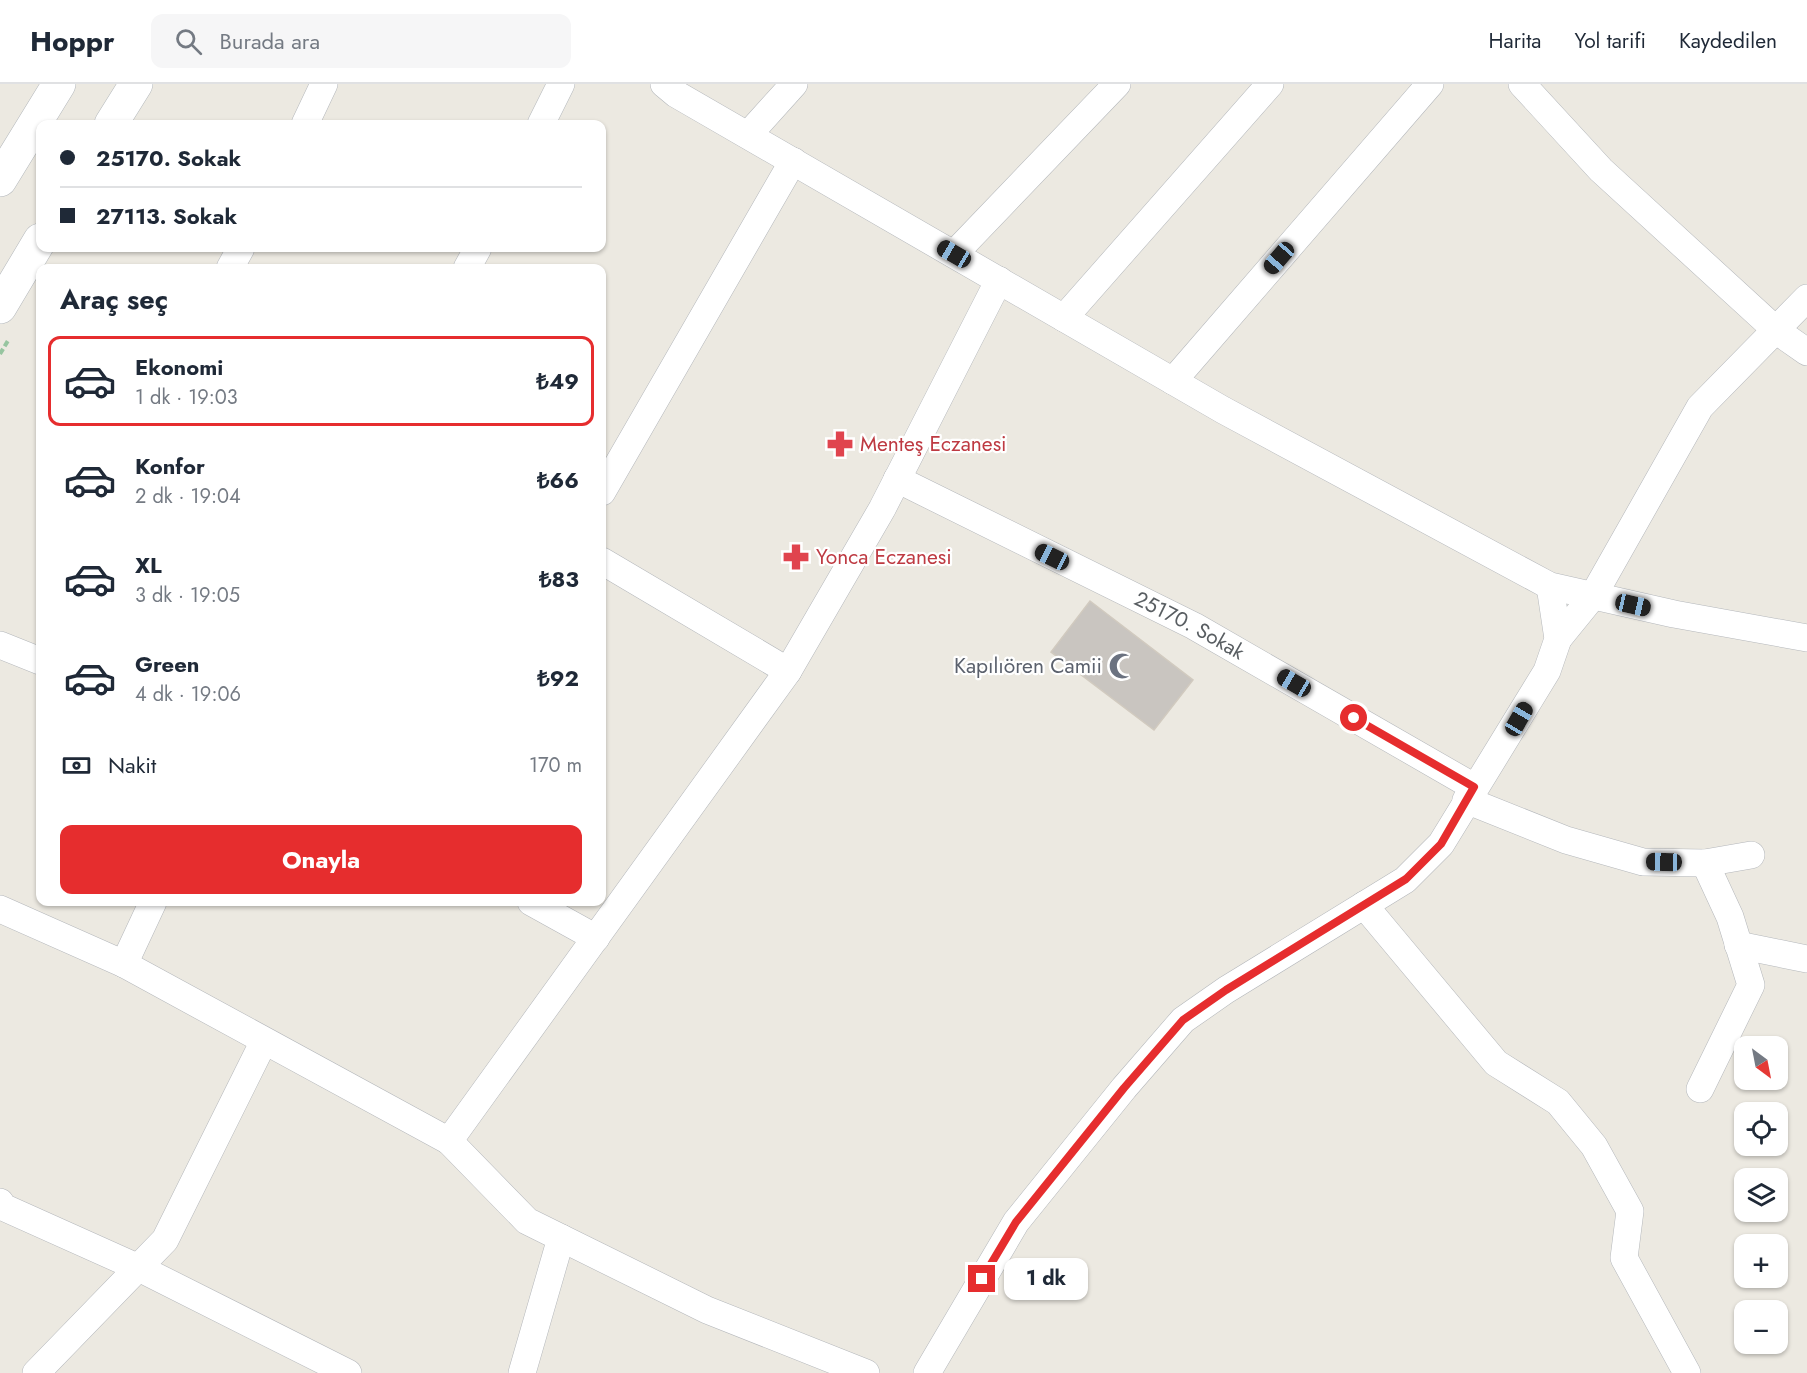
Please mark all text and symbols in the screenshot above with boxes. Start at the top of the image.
search box [151,14,571,68]
text: Hoppr [30,21,115,62]
icon: search [172,25,205,58]
text: Burada ara [220,25,320,57]
text: Harita [1489,26,1541,56]
text: Yol tarifi [1574,26,1646,56]
text: Kaydedilen [1679,26,1777,56]
text: 25170. Sokak [96,142,241,174]
text: 27113. Sokak [96,200,237,232]
car [934,237,974,271]
car [1260,239,1298,277]
text: Araç seç [60,280,168,319]
text: Ekonomi [135,351,223,383]
icon: car [63,354,117,408]
text: ₺49 [536,365,579,397]
text: 1 dk · 19:03 [135,383,238,412]
pharmacy icon: Menteş Eczanesi [825,429,855,459]
place label: Menteş Eczanesi [860,429,1007,459]
text: Konfor [135,450,205,482]
icon: car [63,453,117,507]
text: ₺66 [537,464,579,496]
text: 2 dk · 19:04 [135,482,241,511]
car [1032,541,1072,573]
pharmacy icon: Yonca Eczanesi [781,542,811,572]
place label: Yonca Eczanesi [816,542,952,572]
text: XL [135,549,162,581]
icon: car [63,552,117,606]
text: ₺83 [539,563,579,595]
text: 3 dk · 19:05 [135,581,240,610]
street label: 25170. Sokak [1129,584,1251,667]
car [1613,592,1653,618]
text: Green [135,648,199,680]
icon: car [63,651,117,705]
place label: Kapılıören Camii [954,651,1102,681]
mosque icon: Kapılıören Camii [1107,651,1137,681]
text: ₺92 [537,662,579,694]
car [1274,666,1314,700]
text: 4 dk · 19:06 [135,680,241,709]
car [1502,699,1536,739]
route start [1340,704,1367,731]
icon: cash [60,749,93,782]
text: Nakit [108,749,156,781]
text: 170 m [529,751,582,780]
button: Onayla [60,825,582,894]
car [1646,853,1682,871]
north arrow [1734,1036,1788,1090]
map controls [1734,1036,1788,1354]
button: locate [1734,1102,1788,1156]
button: layers [1734,1168,1788,1222]
button: + [1734,1234,1788,1288]
callout: 1 dk [1003,1258,1087,1300]
text: 1 dk [1026,1264,1066,1293]
route end [968,1265,995,1292]
button: − [1734,1300,1788,1354]

